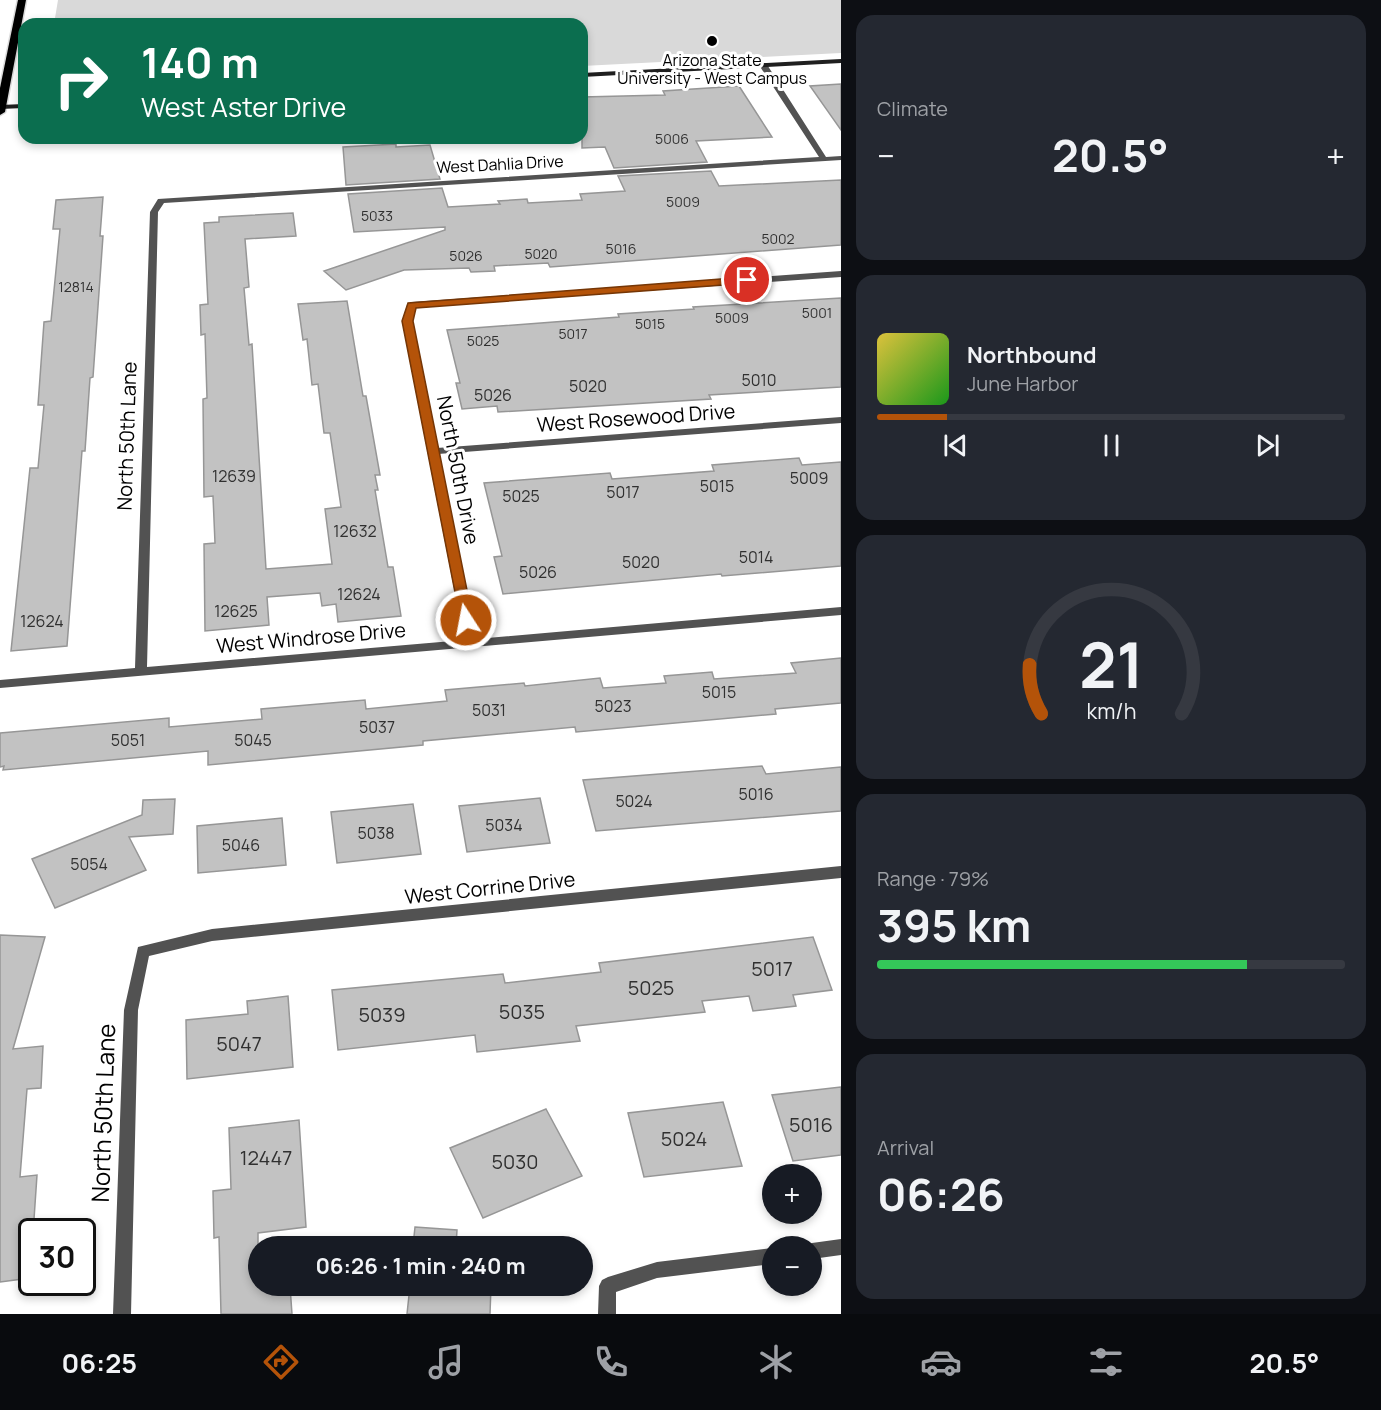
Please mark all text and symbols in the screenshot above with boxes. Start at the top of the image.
text: 140 m [141,33,259,91]
marker: Arizona State University - West Campus [705,34,719,48]
icon: right [42,42,120,120]
place label: Arizona State University - West Campus [617,49,807,89]
text: West Aster Drive [141,88,346,125]
text: Climate [877,95,948,122]
text: 20.5° [1052,124,1169,186]
house number: 5006 [655,129,689,148]
text: − [877,133,895,178]
text: + [1326,133,1345,178]
street label: West Dahlia Drive [436,150,564,178]
house number: 5009 [666,192,700,211]
house number: 5033 [361,206,393,225]
house number: 5002 [761,229,795,248]
house number: 5016 [606,239,636,258]
house number: 5020 [524,244,558,263]
house number: 5026 [449,246,483,265]
pin [721,254,772,305]
icon: arrive [730,263,763,296]
house number: 12814 [58,277,94,296]
house number: 5001 [802,303,832,322]
house number: 5009 [715,308,749,327]
house number: 5015 [635,314,665,333]
house number: 5017 [558,324,588,343]
house number: 5025 [467,331,499,350]
text: Northbound [967,340,1097,370]
street label: North 50th Lane [110,361,143,511]
house number: 5010 [742,369,777,391]
text: June Harbor [967,370,1079,397]
house number: 5020 [569,375,607,397]
house number: 5026 [474,384,512,406]
street label: North 50th Drive [431,393,486,547]
street label: West Rosewood Drive [536,397,736,438]
icon: previous [939,429,972,462]
icon: pause [1095,429,1128,462]
icon: next [1251,429,1284,462]
house number: 12639 [212,465,256,487]
house number: 5009 [790,467,828,489]
house number: 5015 [700,475,734,497]
house number: 5017 [606,481,640,503]
house number: 5025 [502,485,540,507]
house number: 12632 [333,520,377,542]
house number: 5014 [739,546,773,568]
house number: 5020 [622,551,660,573]
house number: 5026 [519,561,557,583]
house number: 12624 [337,583,381,605]
position arrow [434,588,498,652]
house number: 12625 [214,600,258,622]
house number: 12624 [20,610,64,632]
street label: West Windrose Drive [215,616,407,659]
text: 21 [1079,621,1143,707]
house number: 5015 [702,681,736,703]
house number: 5023 [595,695,631,717]
text: km/h [1086,696,1136,725]
house number: 5031 [472,699,506,721]
house number: 5037 [359,716,395,738]
house number: 5051 [111,729,145,751]
house number: 5045 [234,729,272,751]
house number: 5016 [738,783,774,805]
house number: 5024 [615,790,653,812]
house number: 5034 [485,814,523,836]
house number: 5038 [357,822,395,844]
house number: 5046 [222,834,260,856]
house number: 5054 [70,853,108,875]
street label: West Corrine Drive [403,865,576,910]
text: Range · 79% [877,865,989,892]
text: 395 km [877,894,1031,956]
house number: 5017 [751,955,793,982]
house number: 5025 [628,974,674,1001]
house number: 5035 [499,998,545,1025]
house number: 5039 [358,1001,406,1028]
street label: North 50th Lane [83,1023,122,1203]
house number: 5047 [216,1030,262,1057]
house number: 5016 [789,1111,833,1138]
house number: 5024 [661,1125,707,1152]
text: Arrival [877,1134,934,1161]
house number: 12447 [240,1144,292,1171]
house number: 5030 [491,1148,539,1175]
text: 06:26 [877,1163,1005,1225]
map controls [762,1164,822,1296]
button: + [762,1164,822,1224]
speed limit sign: 30 [18,1218,96,1296]
button: − [762,1236,822,1296]
text: 06:26 · 1 min · 240 m [315,1251,526,1281]
icon: directions [260,1341,302,1383]
icon: music [425,1341,467,1383]
icon: phone [590,1341,632,1383]
icon: climate [755,1341,797,1383]
icon: car [920,1341,962,1383]
icon: filters [1085,1341,1127,1383]
text: 06:25 [61,1344,137,1381]
text: 20.5° [1250,1344,1320,1381]

